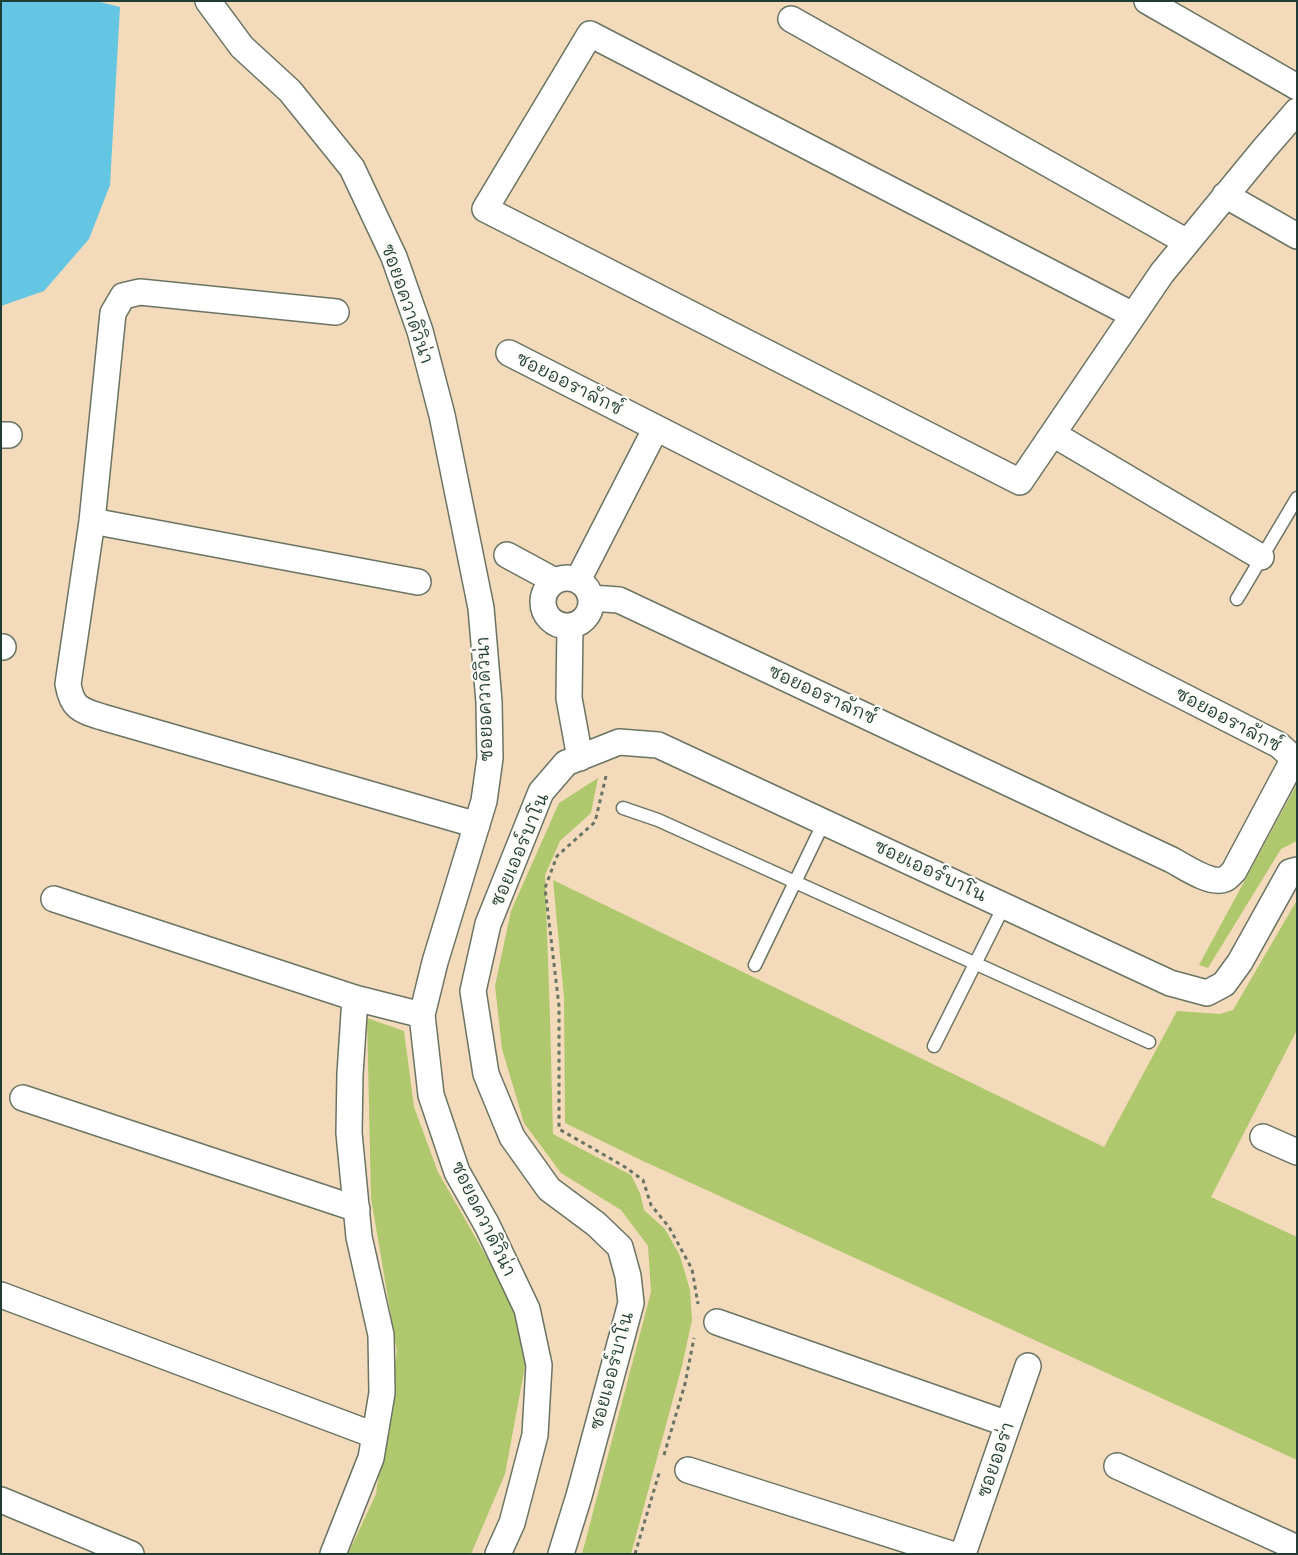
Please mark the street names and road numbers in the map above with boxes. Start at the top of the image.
street label: ซอยอควาดิวิน่า [376,241,438,367]
street label: ซอยออราลักซ์ [512,348,626,420]
street label: ซอยอควาดิวิน่า [472,636,498,762]
street label: ซอยออราลักซ์ [764,661,880,729]
street label: ซอยออราลักซ์ [1171,683,1285,757]
street label: ซอยเออร์บาโน [486,790,554,910]
street label: ซอยเออร์บาโน [870,835,990,907]
street label: ซอยอควาดิวิน่า [446,1158,520,1280]
street label: ซอยเออร์บาโน [586,1309,638,1433]
street label: ซอยออร่า [973,1419,1019,1501]

